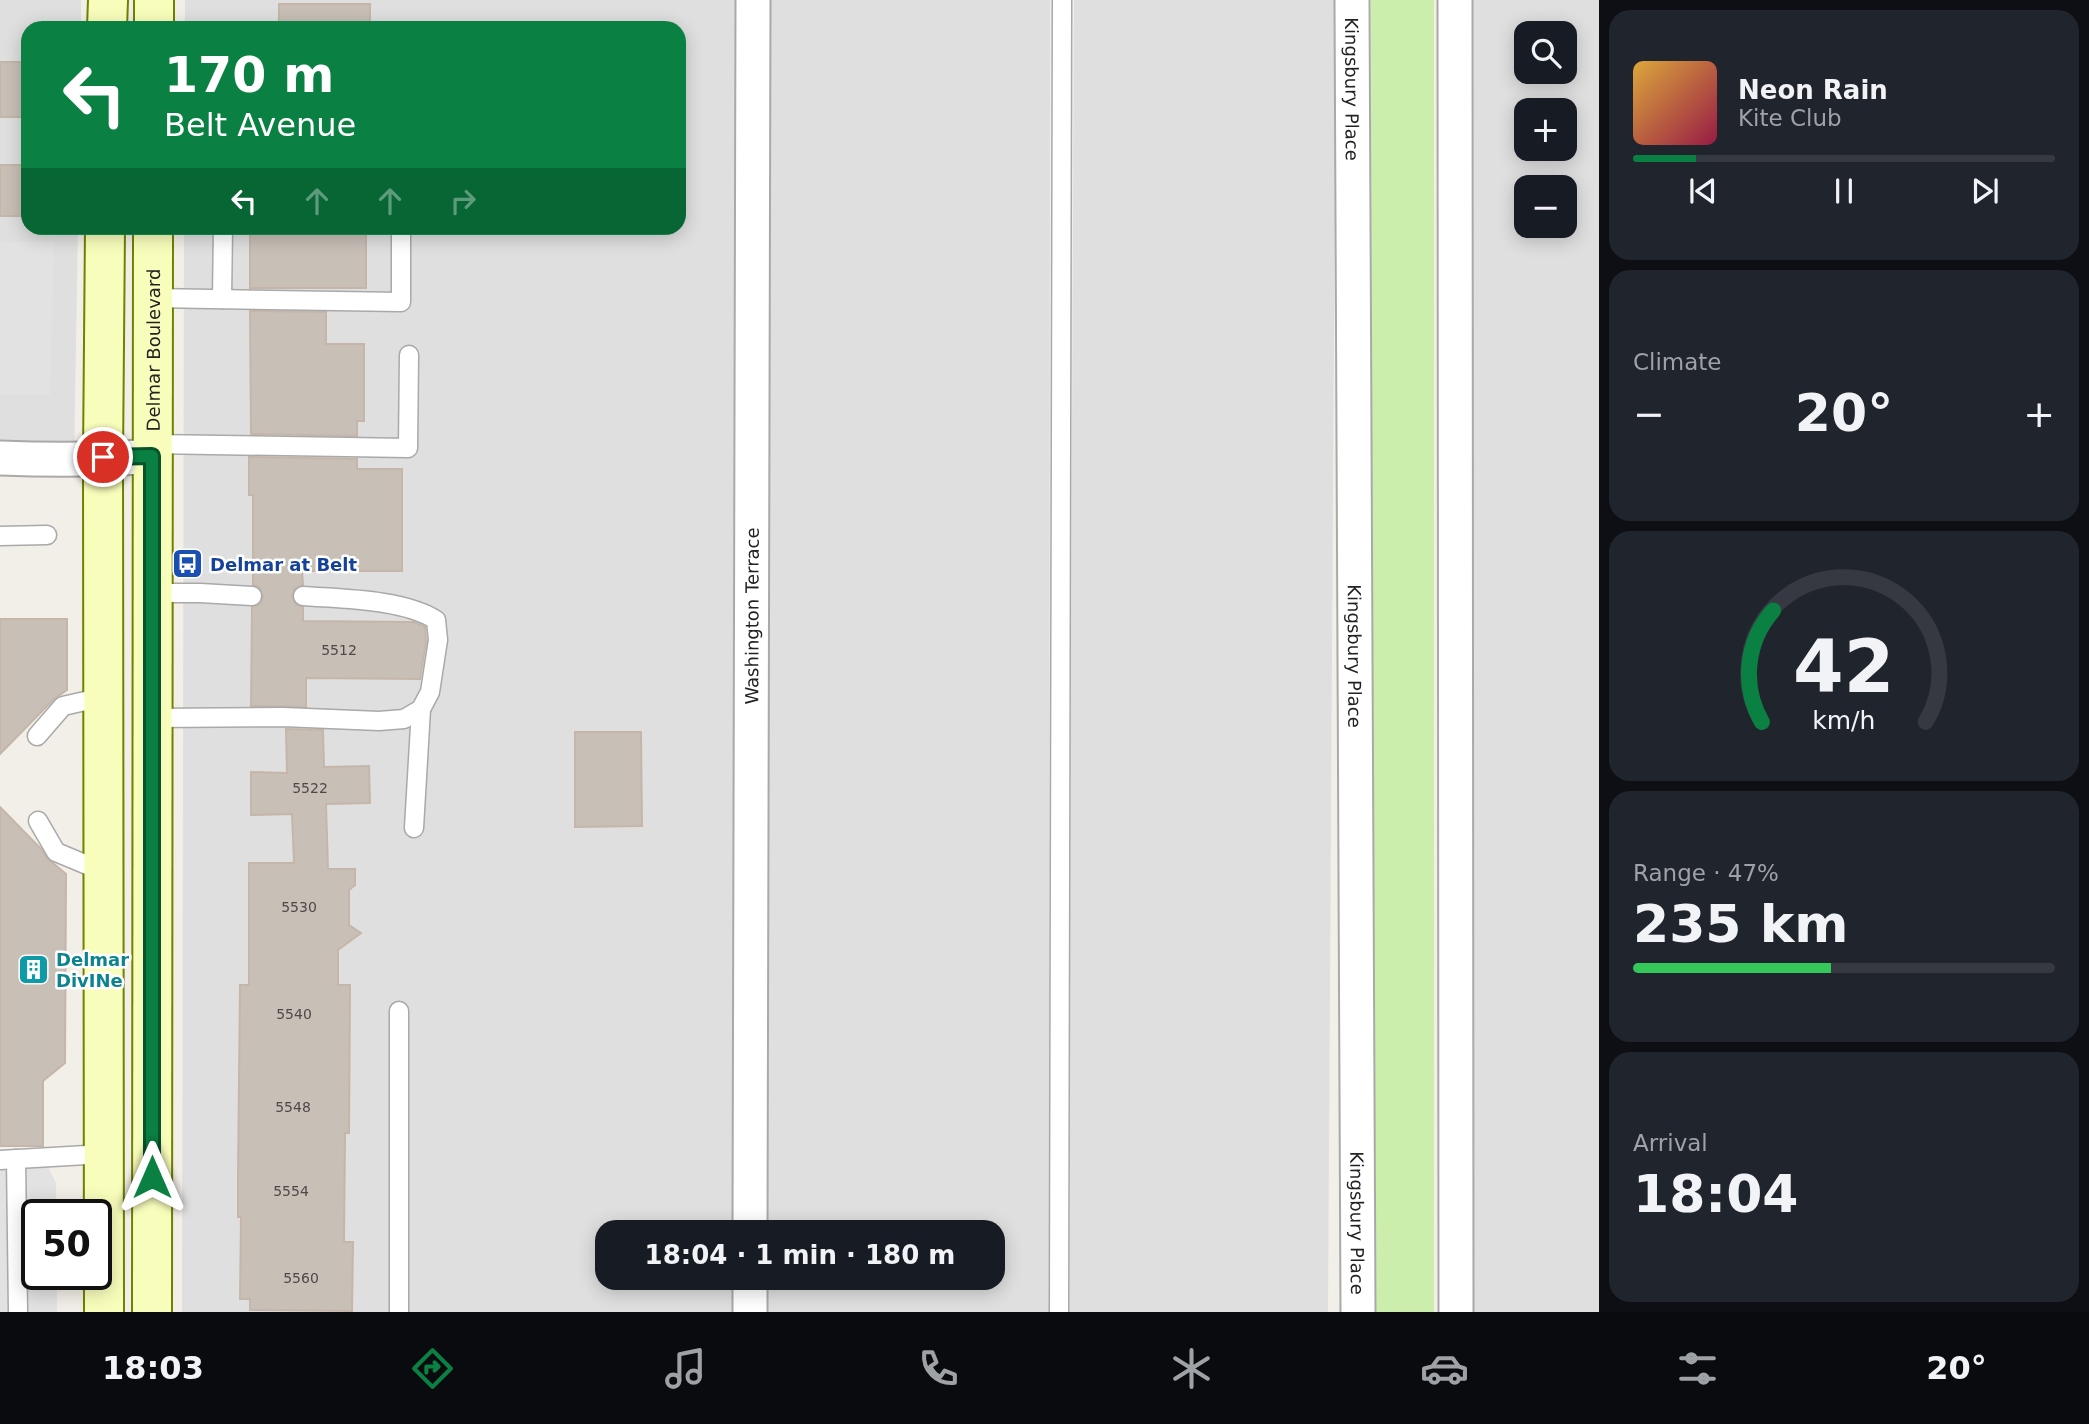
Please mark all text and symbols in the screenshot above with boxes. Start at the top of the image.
street label: Kingsbury Place [1342,17,1363,161]
map controls [1514,21,1577,238]
button: search [1514,21,1577,84]
text: 170 m [164,47,334,104]
icon: left [49,49,140,140]
text: Neon Rain [1738,75,1888,105]
button: + [1514,98,1577,161]
text: Kite Club [1738,105,1842,131]
text: Belt Avenue [164,106,356,144]
icon: previous [1684,172,1722,210]
icon: pause [1825,172,1863,210]
icon: next [1966,172,2004,210]
button: − [1514,175,1577,238]
icon: left [225,182,263,220]
icon: ahead [298,182,336,220]
icon: ahead [371,182,409,220]
icon: right [444,182,482,220]
street label: Delmar Boulevard [142,269,163,431]
text: Climate [1633,349,1722,375]
text: 20° [1795,383,1893,443]
text: − [1633,392,1665,436]
text: + [2023,392,2055,436]
pin [73,427,133,487]
icon: arrive [84,438,122,476]
street label: Washington Terrace [741,527,762,705]
bus stop icon: Delmar at Belt [170,547,204,581]
place label: Delmar at Belt [210,554,357,575]
street label: Kingsbury Place [1344,584,1366,728]
text: 42 [1793,624,1895,709]
house number: 5512 [321,642,357,658]
text: km/h [1812,706,1876,735]
house number: 5522 [292,780,328,796]
text: Range · 47% [1633,860,1779,886]
text: 235 km [1633,894,1848,954]
house number: 5530 [281,899,317,915]
place label: Delmar DivINe [56,949,129,991]
building icon: Delmar DivINe [16,952,50,986]
house number: 5540 [276,1006,312,1022]
house number: 5548 [275,1099,311,1115]
text: Arrival [1633,1130,1708,1156]
position arrow [115,1140,189,1214]
street label: Kingsbury Place [1347,1151,1368,1295]
text: 18:04 [1633,1164,1799,1224]
house number: 5554 [273,1183,309,1199]
speed limit sign: 50 [21,1199,112,1290]
text: 18:04 · 1 min · 180 m [645,1240,955,1270]
house number: 5560 [283,1270,319,1286]
icon: directions [408,1344,457,1393]
icon: music [661,1344,710,1393]
icon: phone [914,1344,963,1393]
icon: climate [1167,1344,1216,1393]
icon: car [1420,1344,1469,1393]
icon: filters [1673,1344,1722,1393]
text: 18:03 [102,1349,204,1387]
text: 20° [1926,1349,1987,1387]

